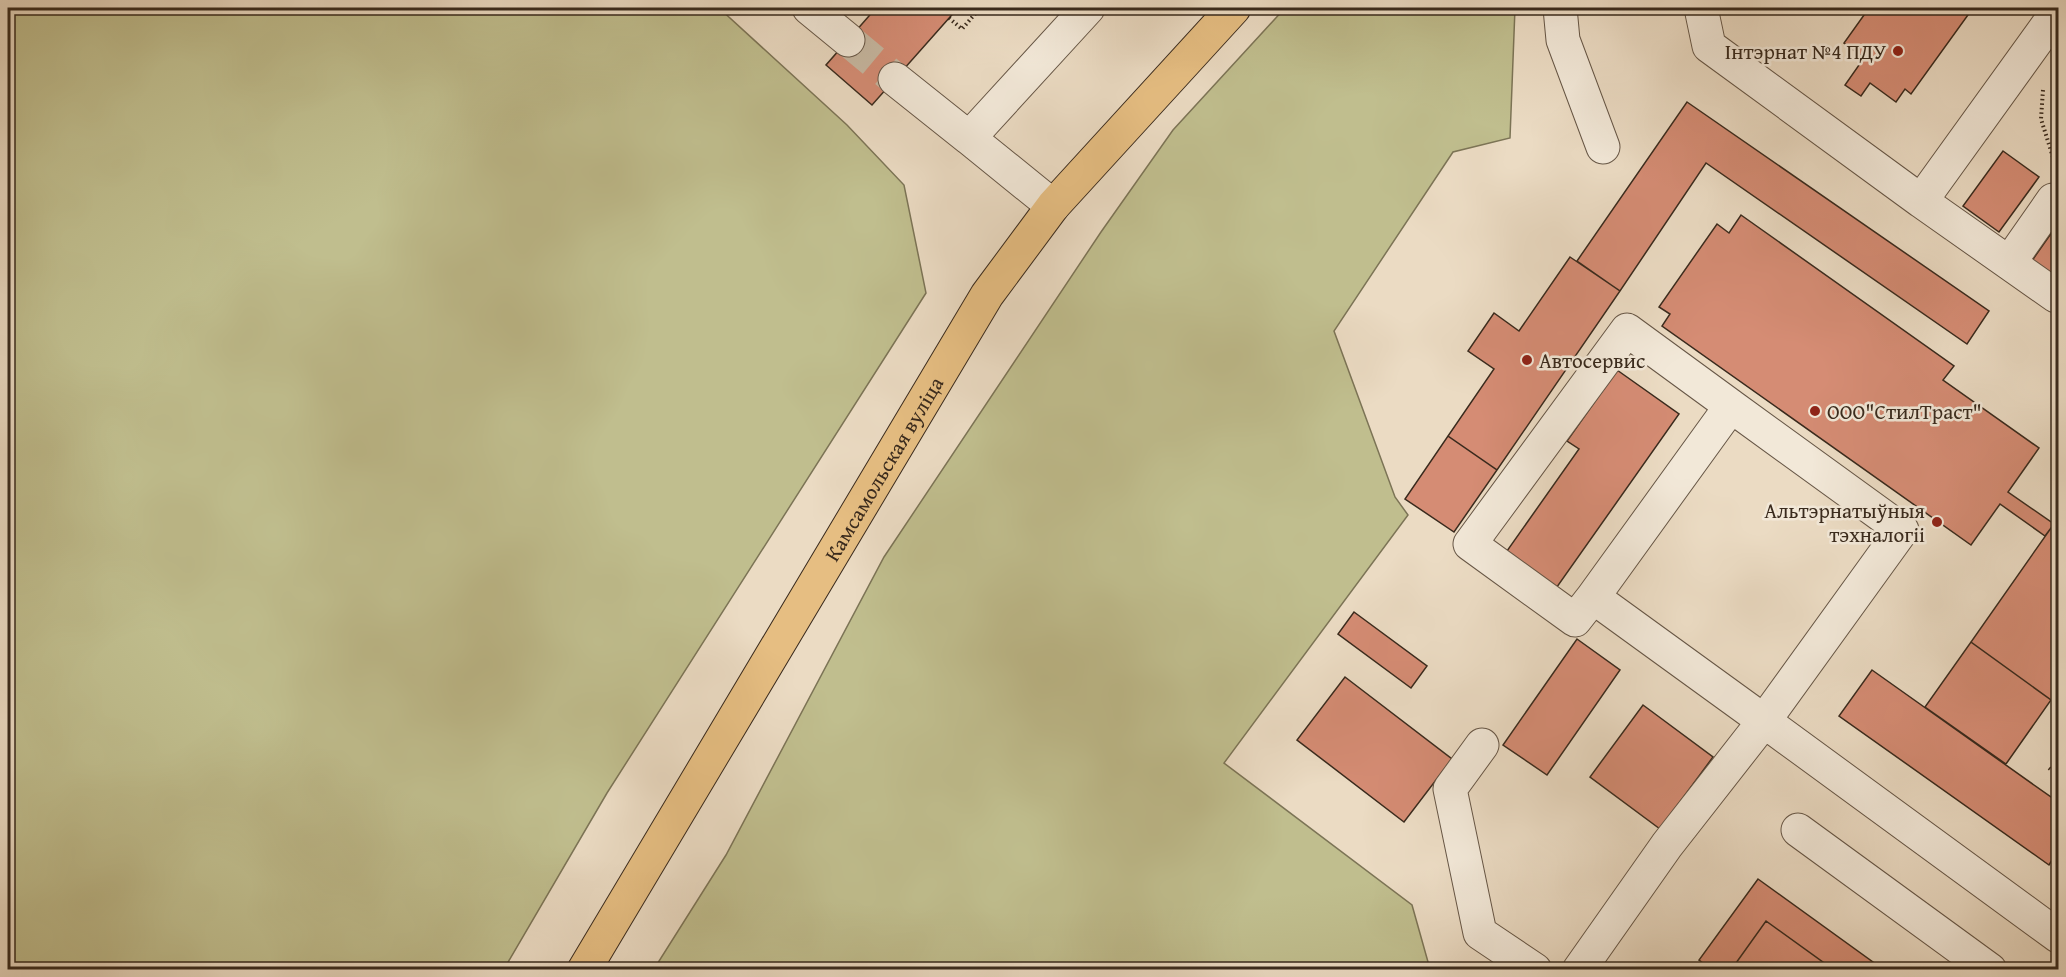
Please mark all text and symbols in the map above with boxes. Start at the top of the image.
place label: Інтэрнат №4 ПДУ [1725,36,1886,67]
marker: Інтэрнат №4 ПДУ [1891,44,1905,58]
place label: Автосервис [1539,345,1645,376]
marker: Автосервис [1520,353,1534,367]
street label: Камсамольская вуліца [816,370,951,567]
place label: ООО"СтилТраст" [1827,396,1982,427]
marker: ООО"СтилТраст" [1808,404,1822,418]
place label: Альтэрнатыўныя тэхналогіі [1764,495,1925,550]
marker: Альтэрнатыўныя тэхналогіі [1930,515,1944,529]

